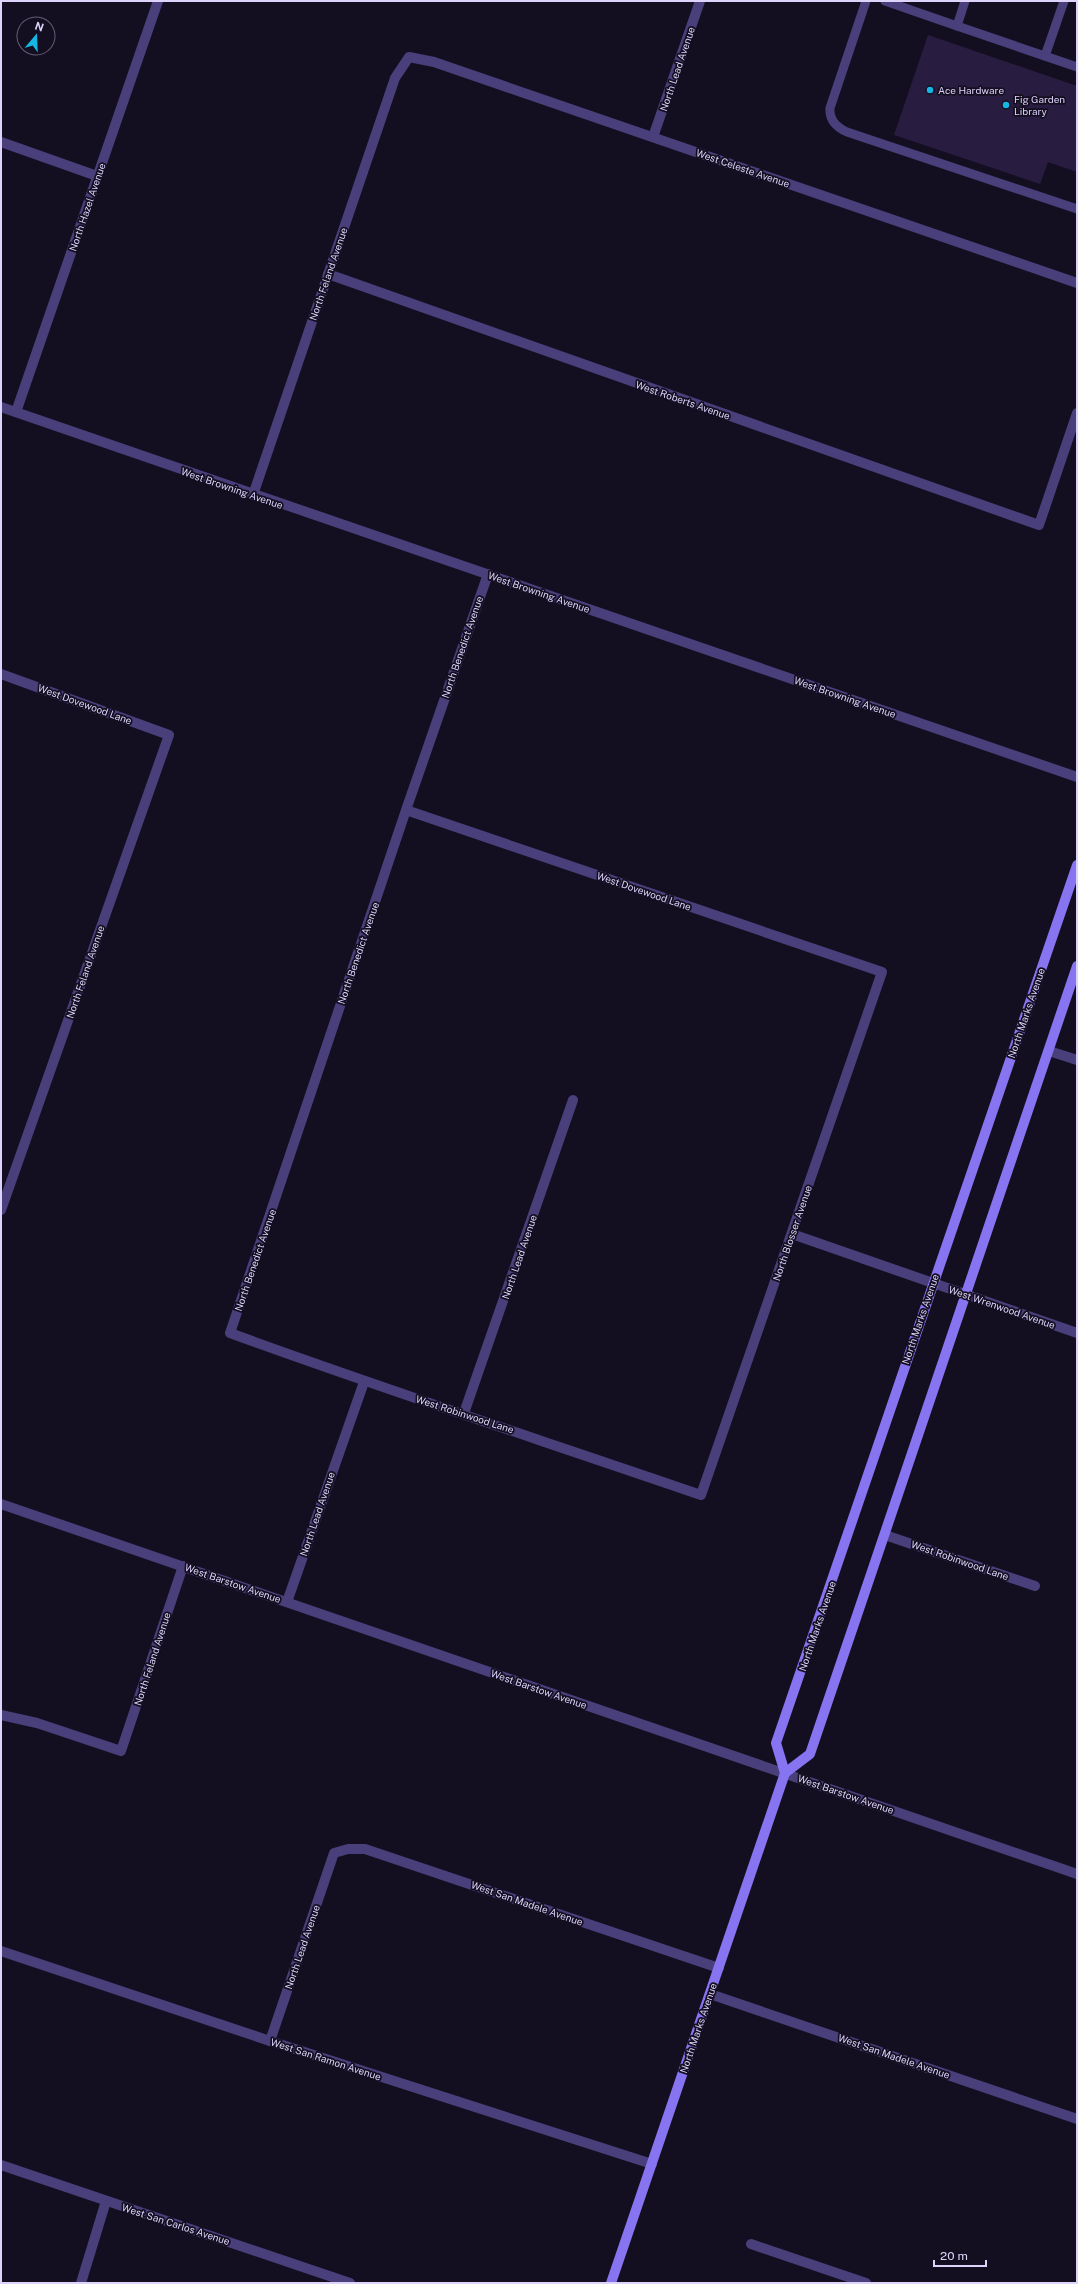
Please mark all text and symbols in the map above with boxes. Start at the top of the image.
north arrow [16,16,56,56]
text: N [33,19,45,34]
street label: North Lead Avenue [657,25,697,113]
place label: Ace Hardware [938,84,1004,96]
marker: Ace Hardware [925,85,935,95]
place label: Fig Garden Library [1014,93,1065,117]
marker: Fig Garden Library [1001,100,1011,110]
street label: West Celeste Avenue [695,146,792,190]
street label: North Hazel Avenue [66,161,108,253]
street label: North Feland Avenue [306,226,350,322]
street label: West Roberts Avenue [634,378,732,422]
street label: West Browning Avenue [179,465,285,511]
street label: West Browning Avenue [486,569,592,615]
street label: North Benedict Avenue [439,594,485,700]
street label: West Browning Avenue [792,674,898,720]
street label: West Dovewood Lane [36,681,134,727]
street label: West Dovewood Lane [595,869,693,913]
street label: North Benedict Avenue [335,900,381,1006]
street label: North Feland Avenue [63,924,107,1020]
street label: North Marks Avenue [1005,966,1047,1060]
street label: North Blosser Avenue [770,1183,814,1282]
street label: North Benedict Avenue [232,1207,278,1313]
street label: North Lead Avenue [499,1213,539,1301]
street label: North Marks Avenue [899,1272,941,1366]
street label: West Wrenwood Avenue [947,1283,1057,1331]
street label: West Robinwood Lane [414,1392,516,1436]
street label: North Lead Avenue [297,1470,337,1558]
street label: West Robinwood Lane [910,1538,1011,1582]
street label: West Barstow Avenue [183,1561,283,1605]
street label: North Marks Avenue [796,1579,838,1673]
street label: North Feland Avenue [131,1610,173,1707]
street label: West Barstow Avenue [489,1667,589,1711]
street label: West Barstow Avenue [796,1772,896,1816]
street label: West San Madele Avenue [469,1878,585,1928]
street label: North Lead Avenue [282,1903,322,1991]
street label: North Marks Avenue [677,1981,719,2075]
street label: West San Madele Avenue [836,2031,952,2081]
street label: West San Ramon Avenue [269,2035,383,2083]
street label: West San Carlos Avenue [120,2201,232,2247]
scale bar [934,2242,986,2268]
text: 20 m [940,2249,968,2263]

